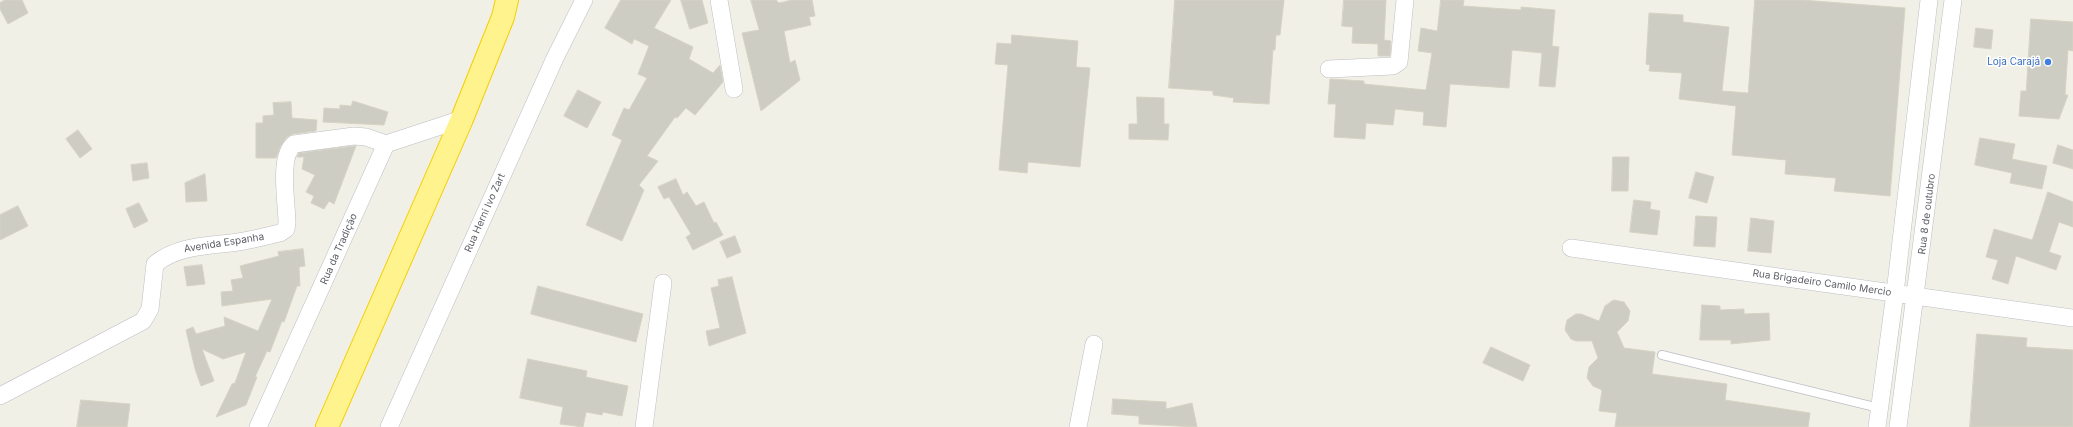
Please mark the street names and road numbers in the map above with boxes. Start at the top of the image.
street label: Rua Herni Ivo Zart [462,172,508,254]
street label: Rua 8 de outubro [1916,173,1938,255]
street label: Rua da Tradição [318,212,360,286]
street label: Avenida Espanha [183,231,265,255]
street label: Rua Brigadeiro Camilo Mercio [1752,267,1892,299]

